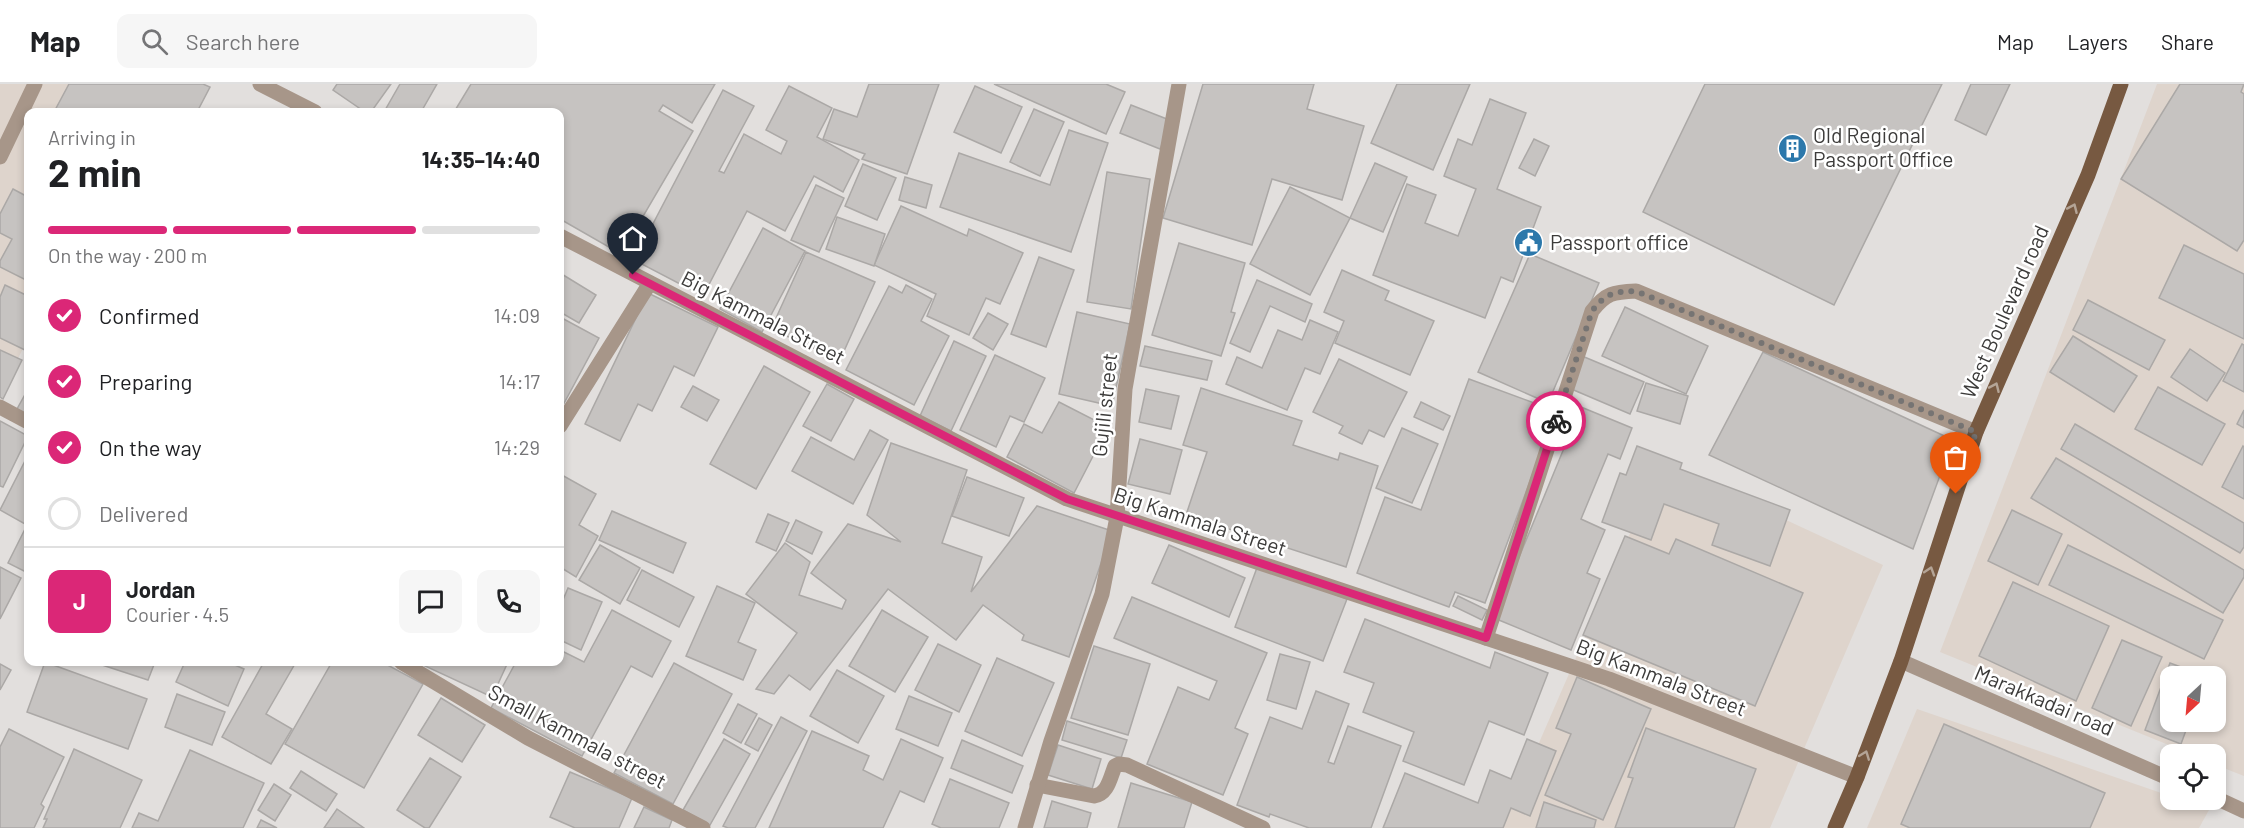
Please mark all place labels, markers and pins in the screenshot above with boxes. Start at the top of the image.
place label: Old Regional Passport Office [1813,122,1954,171]
building icon: Old Regional Passport Office [1776,132,1808,164]
pin [607,213,658,275]
public building icon: Passport office [1513,227,1545,259]
place label: Passport office [1550,229,1689,254]
pin [1930,432,1981,494]

